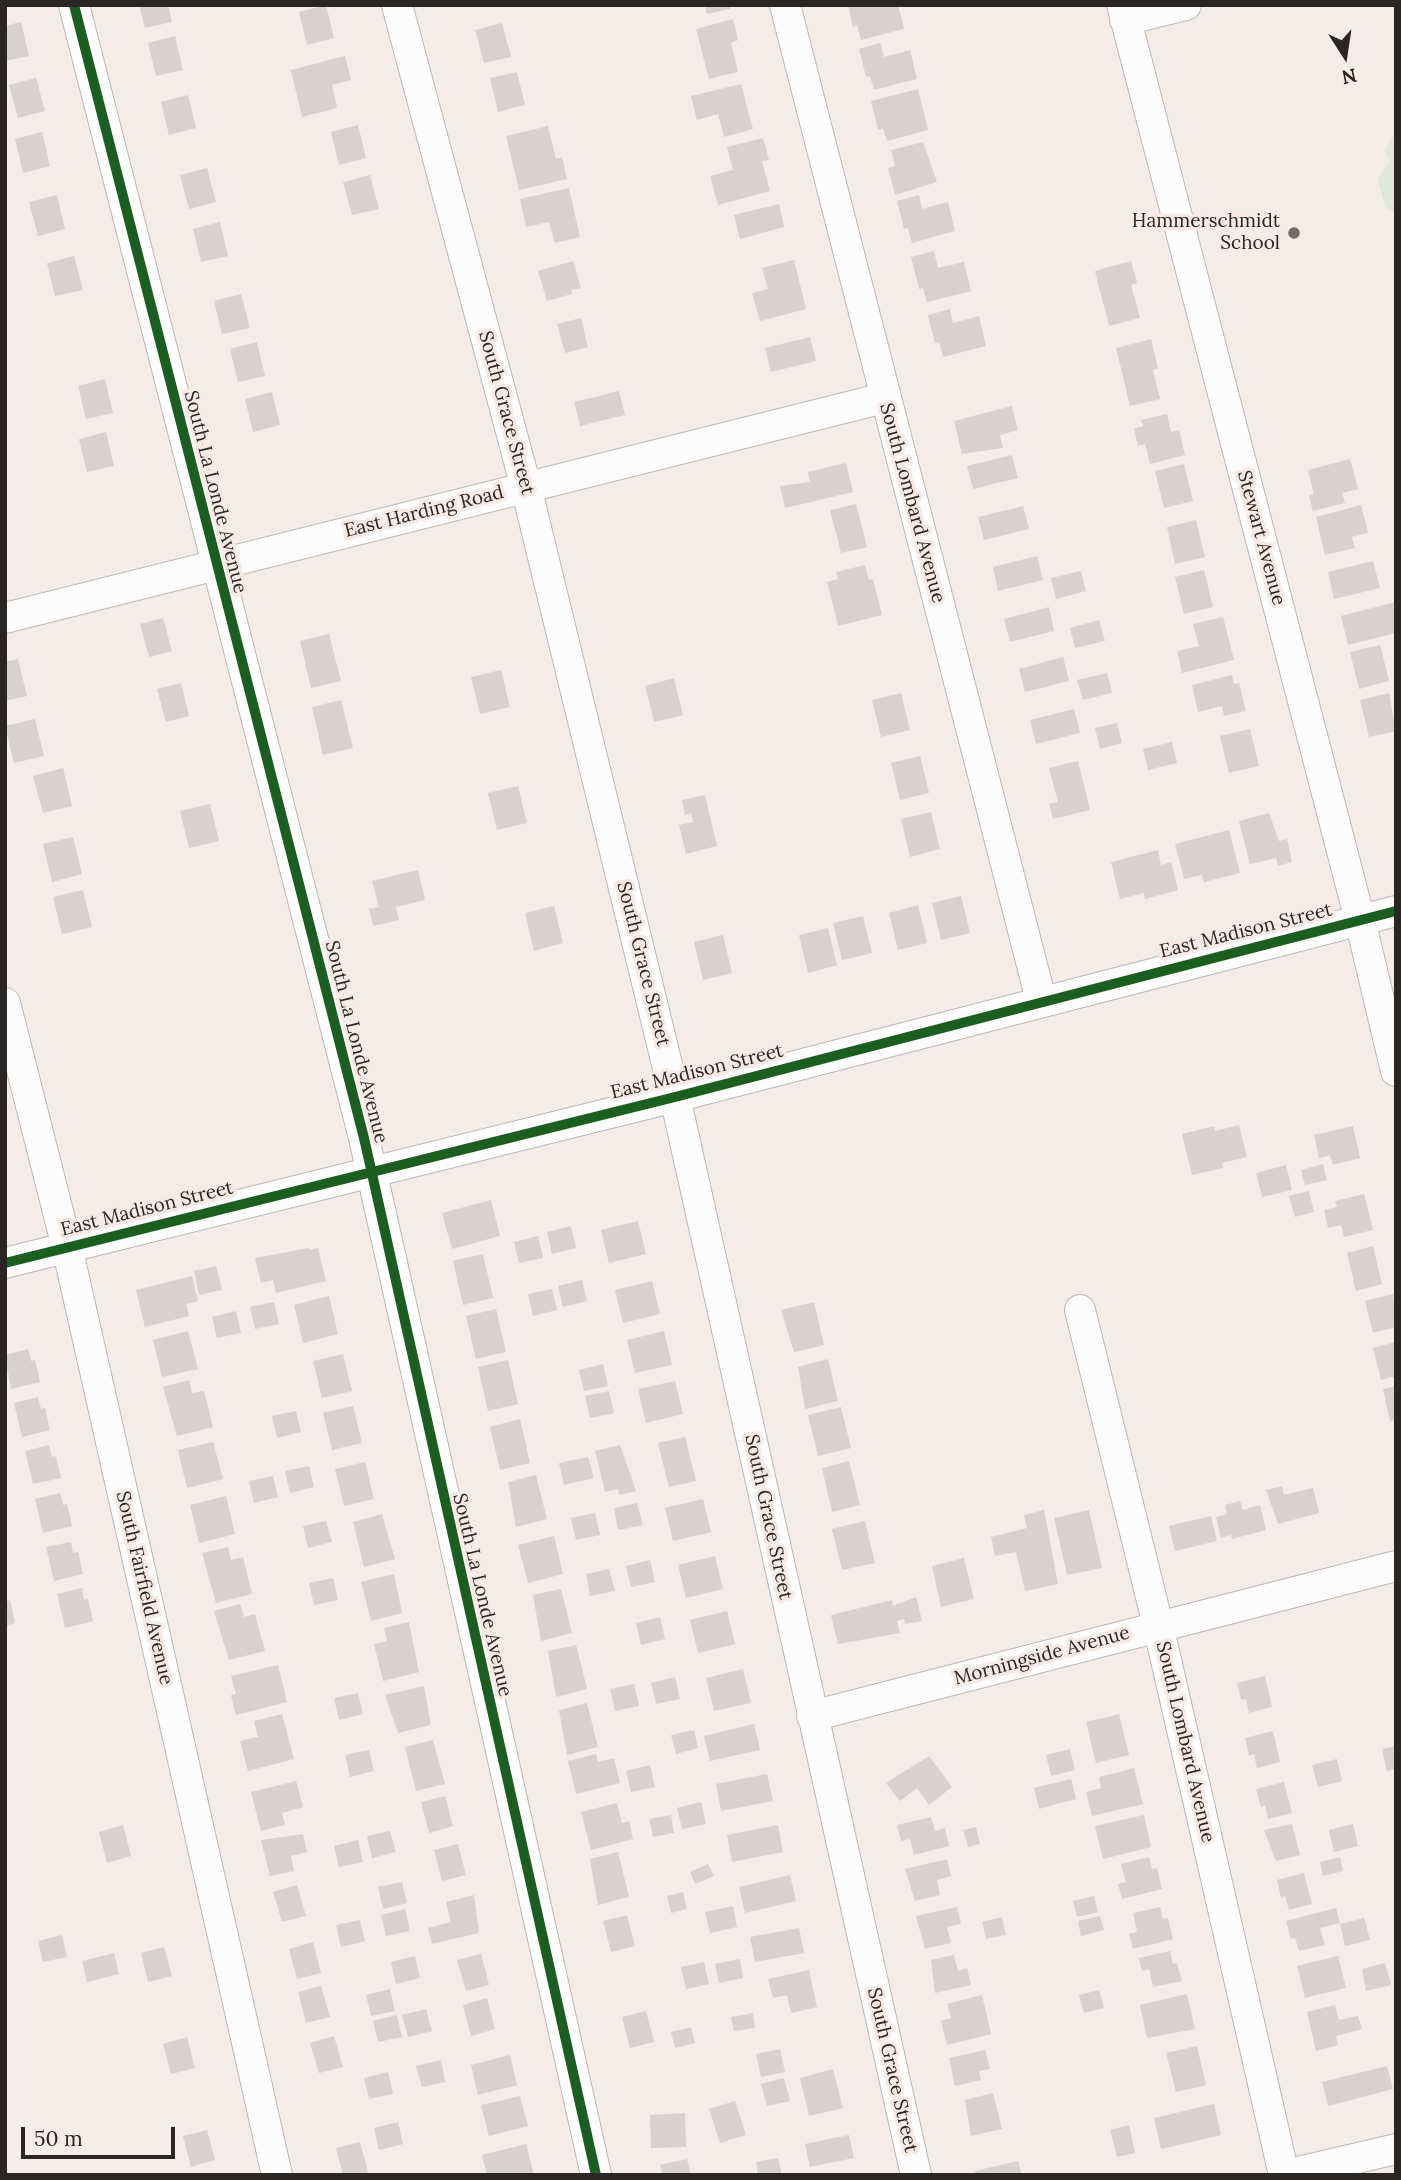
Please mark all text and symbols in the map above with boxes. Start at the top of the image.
north arrow [1310,21,1380,91]
text: N [1340,63,1359,90]
place label: Hammerschmidt School [1132,211,1280,255]
marker: Hammerschmidt School [1286,225,1302,241]
street label: South Grace Street [473,329,539,497]
street label: South La Londe Avenue [179,388,251,596]
street label: South Lombard Avenue [874,401,950,605]
street label: Stewart Avenue [1232,468,1290,608]
street label: East Harding Road [342,481,506,543]
street label: South Grace Street [612,879,674,1049]
street label: East Madison Street [1157,899,1335,963]
street label: South La Londe Avenue [320,938,392,1146]
street label: East Madison Street [608,1040,786,1104]
street label: East Madison Street [58,1177,236,1241]
street label: South Grace Street [739,1432,797,1602]
street label: South Fairfield Avenue [111,1489,177,1687]
street label: South La Londe Avenue [448,1491,516,1699]
street label: Morningside Avenue [952,1622,1132,1690]
street label: South Lombard Avenue [1151,1639,1219,1845]
street label: South Grace Street [862,1985,922,2155]
scale bar [24,2114,178,2158]
text: 50 m [34,2125,83,2152]

